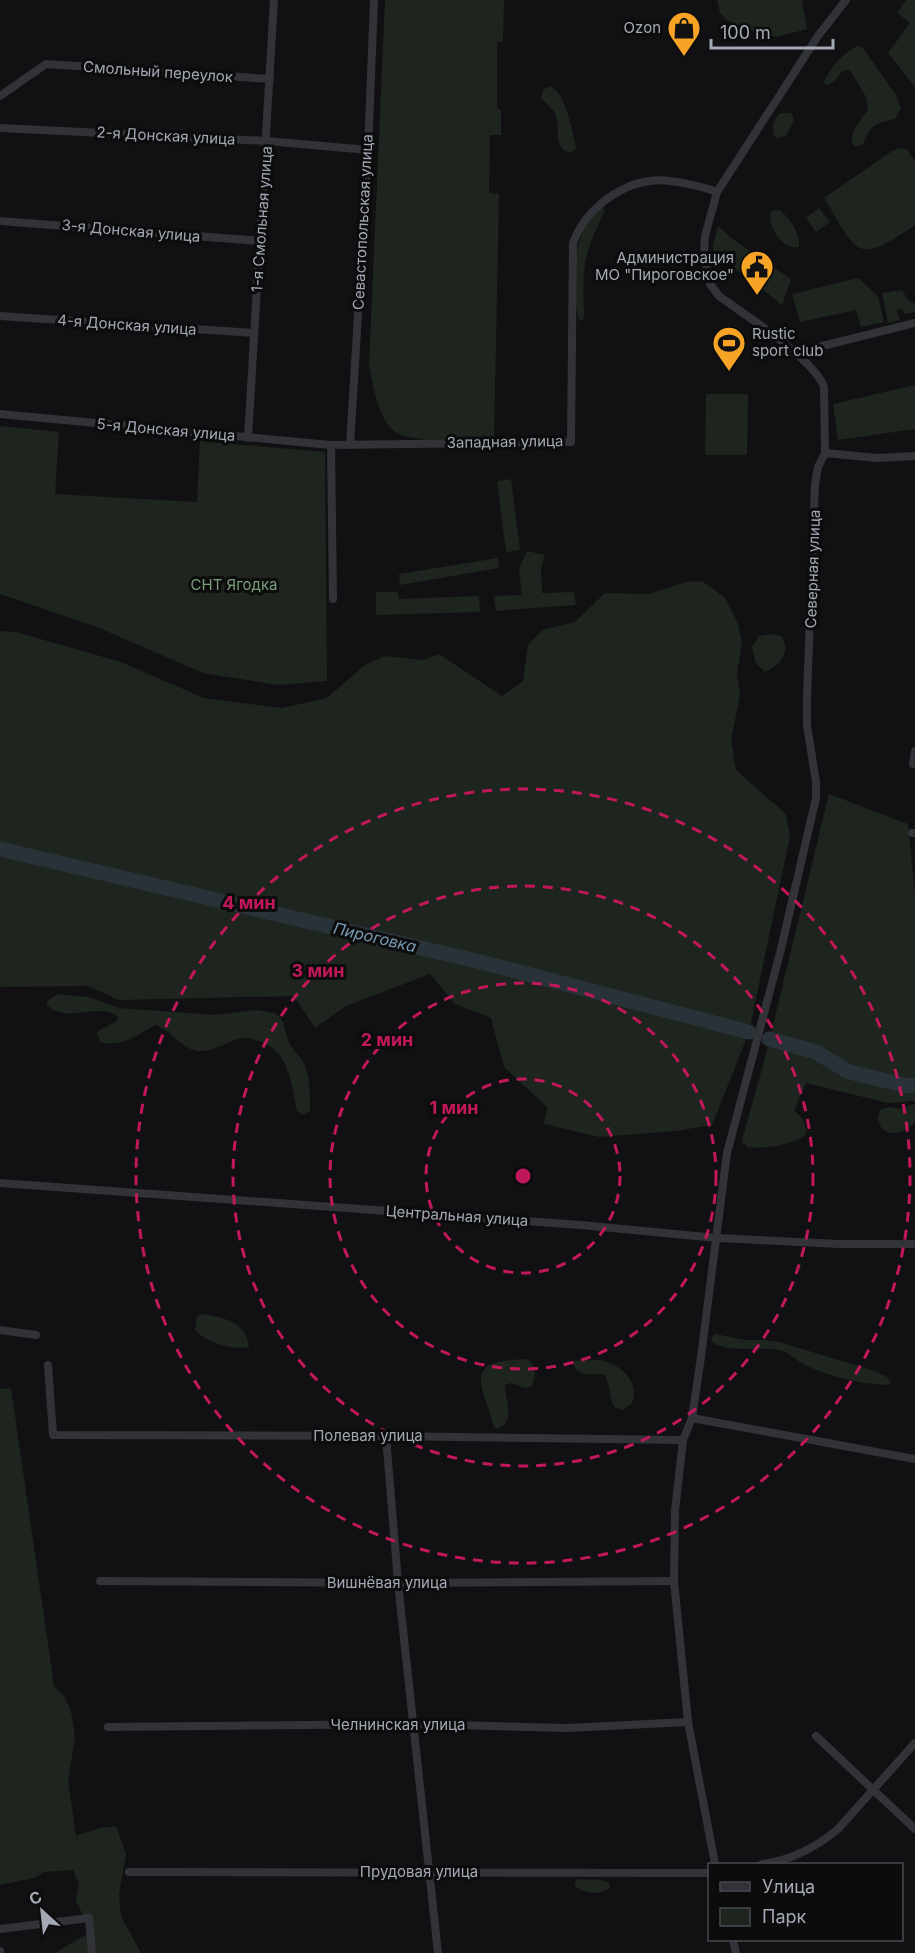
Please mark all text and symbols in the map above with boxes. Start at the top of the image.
shop icon: Ozon [666,10,702,57]
scale bar [711,12,832,50]
place label: Ozon [624,18,661,37]
text: 100 m [720,22,771,43]
street label: Смольный переулок [82,57,234,86]
street label: 2-я Донская улица [96,122,236,149]
street label: Севастопольская улица [348,134,377,310]
street label: 1-я Смольная улица [247,145,276,293]
street label: 3-я Донская улица [61,215,201,246]
place label: Администрация МО "Пироговское" [595,248,734,284]
public building icon: Администрация МО "Пироговское" [739,249,775,296]
street label: 4-я Донская улица [57,310,197,339]
place label: Rustic sport club [752,324,823,360]
sports icon: Rustic sport club [711,325,747,372]
street label: 5-я Донская улица [96,414,236,445]
street label: Западная улица [446,431,564,452]
street label: Северная улица [801,509,824,629]
park label: СНТ Ягодка [191,575,277,594]
text: 4 мин [222,892,276,913]
water label: Пироговка [332,918,419,956]
text: 3 мин [292,960,344,981]
text: 2 мин [361,1029,413,1050]
text: 1 мин [429,1097,479,1118]
centre of rings [513,1166,533,1186]
street label: Центральная улица [385,1201,529,1230]
street label: Полевая улица [313,1426,423,1445]
street label: Вишнёвая улица [327,1573,447,1592]
street label: Челнинская улица [331,1715,465,1734]
street label: Прудовая улица [360,1862,478,1881]
legend [708,1863,903,1941]
text: Улица [762,1876,815,1897]
north arrow [12,1881,72,1941]
text: С [25,1886,45,1909]
text: Парк [762,1906,807,1927]

